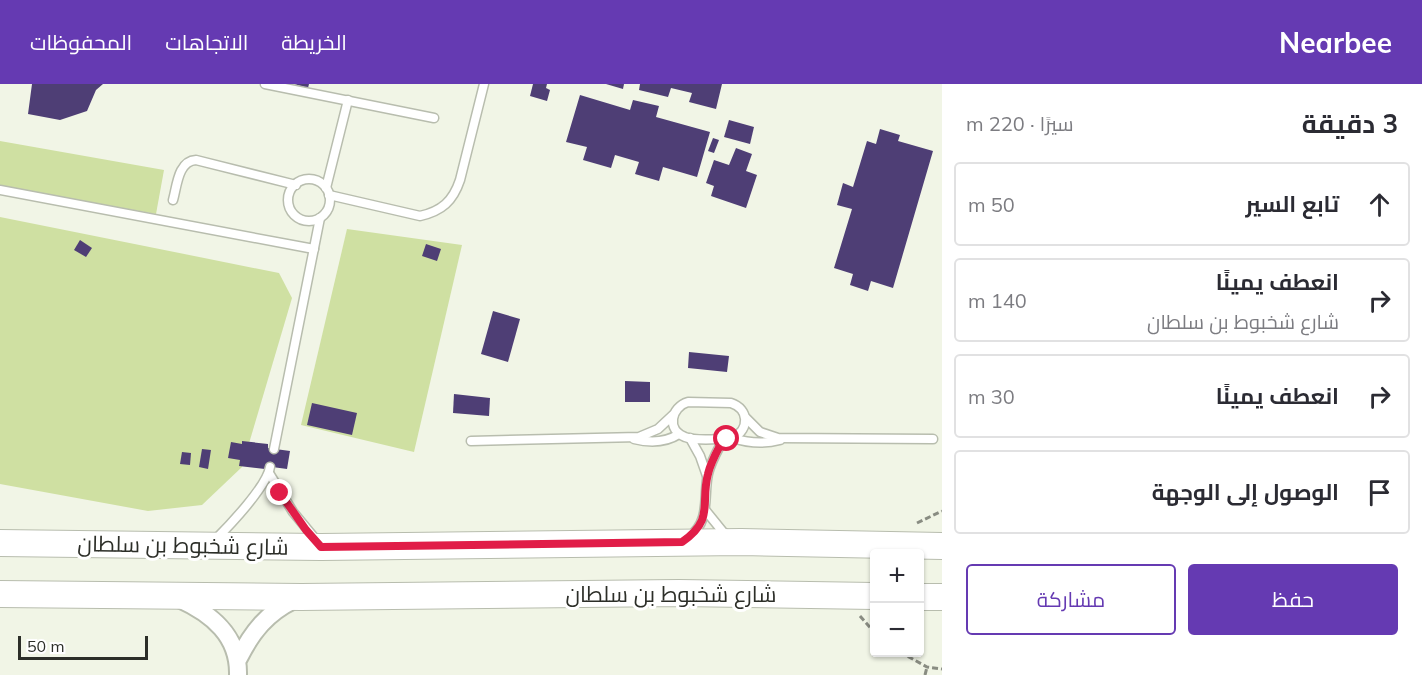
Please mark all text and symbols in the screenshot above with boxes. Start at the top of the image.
text: Nearbee [1279,25,1392,60]
text: المحفوظات [30,29,132,55]
text: الاتجاهات [165,29,248,55]
text: الخريطة [281,29,347,55]
text: 3 دقيقة [1302,107,1398,140]
text: سيرًا · 220 m [966,111,1074,136]
icon: ahead [1363,188,1396,221]
text: تابع السير [1245,190,1339,218]
text: 50 m [968,192,1015,217]
text: انعطف يمينًا [1216,268,1339,296]
icon: right [1363,284,1396,317]
text: 140 m [968,288,1027,313]
text: شارع شخبوط بن سلطان [1147,309,1339,334]
icon: right [1363,380,1396,413]
text: انعطف يمينًا [1216,382,1339,410]
text: 30 m [968,384,1015,409]
route start [713,425,739,451]
icon: arrive [1363,476,1396,509]
text: الوصول إلى الوجهة [1152,478,1339,506]
route end [266,479,292,505]
street label: شارع شخبوط بن سلطان [77,529,289,562]
map controls [870,549,924,657]
button: + [870,549,924,603]
button: مشاركة [966,564,1176,635]
button: حفظ [1188,564,1398,635]
street label: شارع شخبوط بن سلطان [565,580,777,609]
button: − [870,603,924,657]
scale bar [18,633,148,660]
text: 50 m [27,636,64,656]

